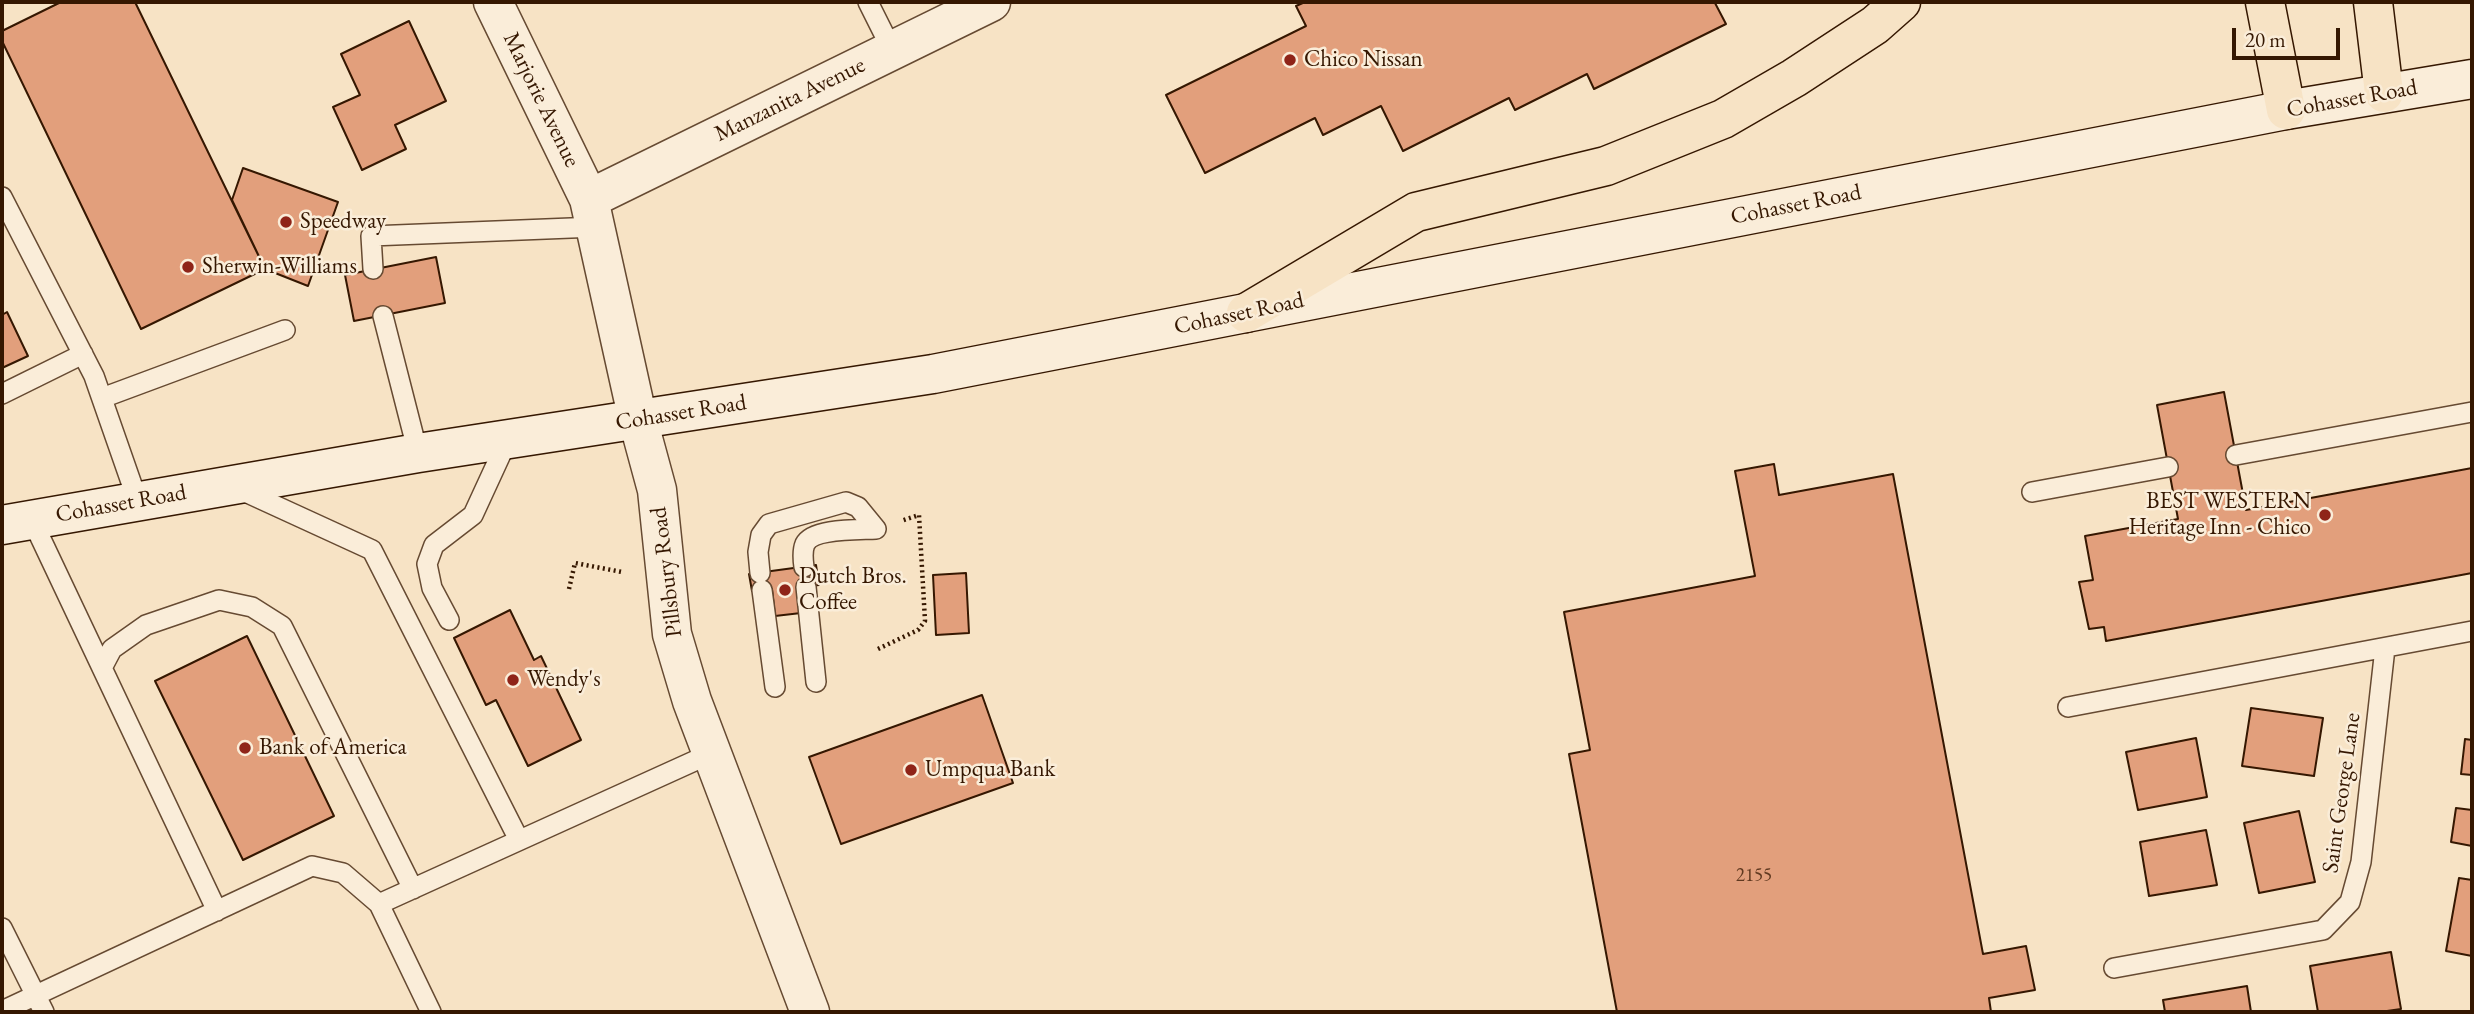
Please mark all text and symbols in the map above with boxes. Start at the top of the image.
scale bar [2236,14,2344,58]
text: 20 m [2245,26,2286,53]
street label: Marjorie Avenue [496,28,586,172]
place label: Chico Nissan [1304,46,1423,74]
street label: Manzanita Avenue [710,52,870,148]
marker: Chico Nissan [1282,52,1298,68]
street label: Cohasset Road [2285,74,2419,124]
street label: Cohasset Road [1728,179,1864,231]
place label: Speedway [300,208,386,236]
marker: Speedway [278,214,294,230]
place label: Sherwin-Williams [202,253,357,281]
marker: Sherwin-Williams [180,259,196,275]
street label: Cohasset Road [1171,287,1307,341]
street label: Cohasset Road [614,389,748,437]
street label: Cohasset Road [54,479,188,529]
place label: BEST WESTERN Heritage Inn - Chico [2128,488,2311,542]
street label: Pillsbury Road [645,505,689,639]
marker: BEST WESTERN Heritage Inn - Chico [2317,507,2333,523]
place label: Dutch Bros. Coffee [799,563,907,617]
marker: Dutch Bros. Coffee [777,582,793,598]
place label: Wendy's [527,666,601,694]
marker: Wendy's [505,672,521,688]
street label: Saint George Lane [2317,711,2367,875]
place label: Bank of America [259,734,407,762]
marker: Bank of America [237,740,253,756]
place label: Umpqua Bank [925,756,1055,784]
marker: Umpqua Bank [903,762,919,778]
house number: 2155 [1736,865,1772,887]

